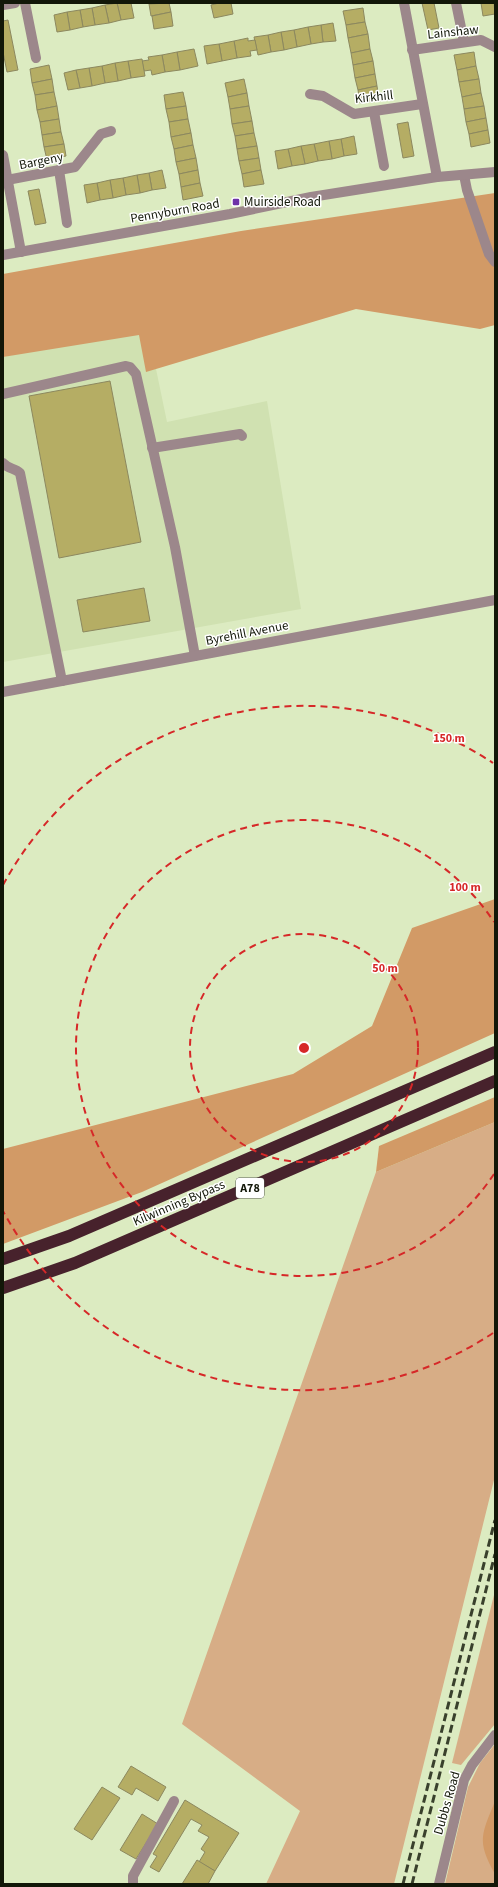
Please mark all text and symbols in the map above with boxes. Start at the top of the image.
street label: Lainshaw [426,20,480,44]
street label: Kirkhill [354,86,394,108]
street label: Bargeny [17,148,65,174]
place label: Muirside Road [244,193,321,211]
street label: Pennyburn Road [129,194,221,228]
marker: Muirside Road [231,197,241,207]
street label: Byrehill Avenue [204,616,290,650]
text: 150 m [433,730,465,747]
text: 100 m [449,879,481,896]
text: 50 m [372,960,398,977]
centre of rings [297,1041,311,1055]
street label: Kilwinning Bypass [130,1175,228,1230]
road number: A78 [236,1178,264,1198]
street label: Dubbs Road [429,1769,465,1837]

